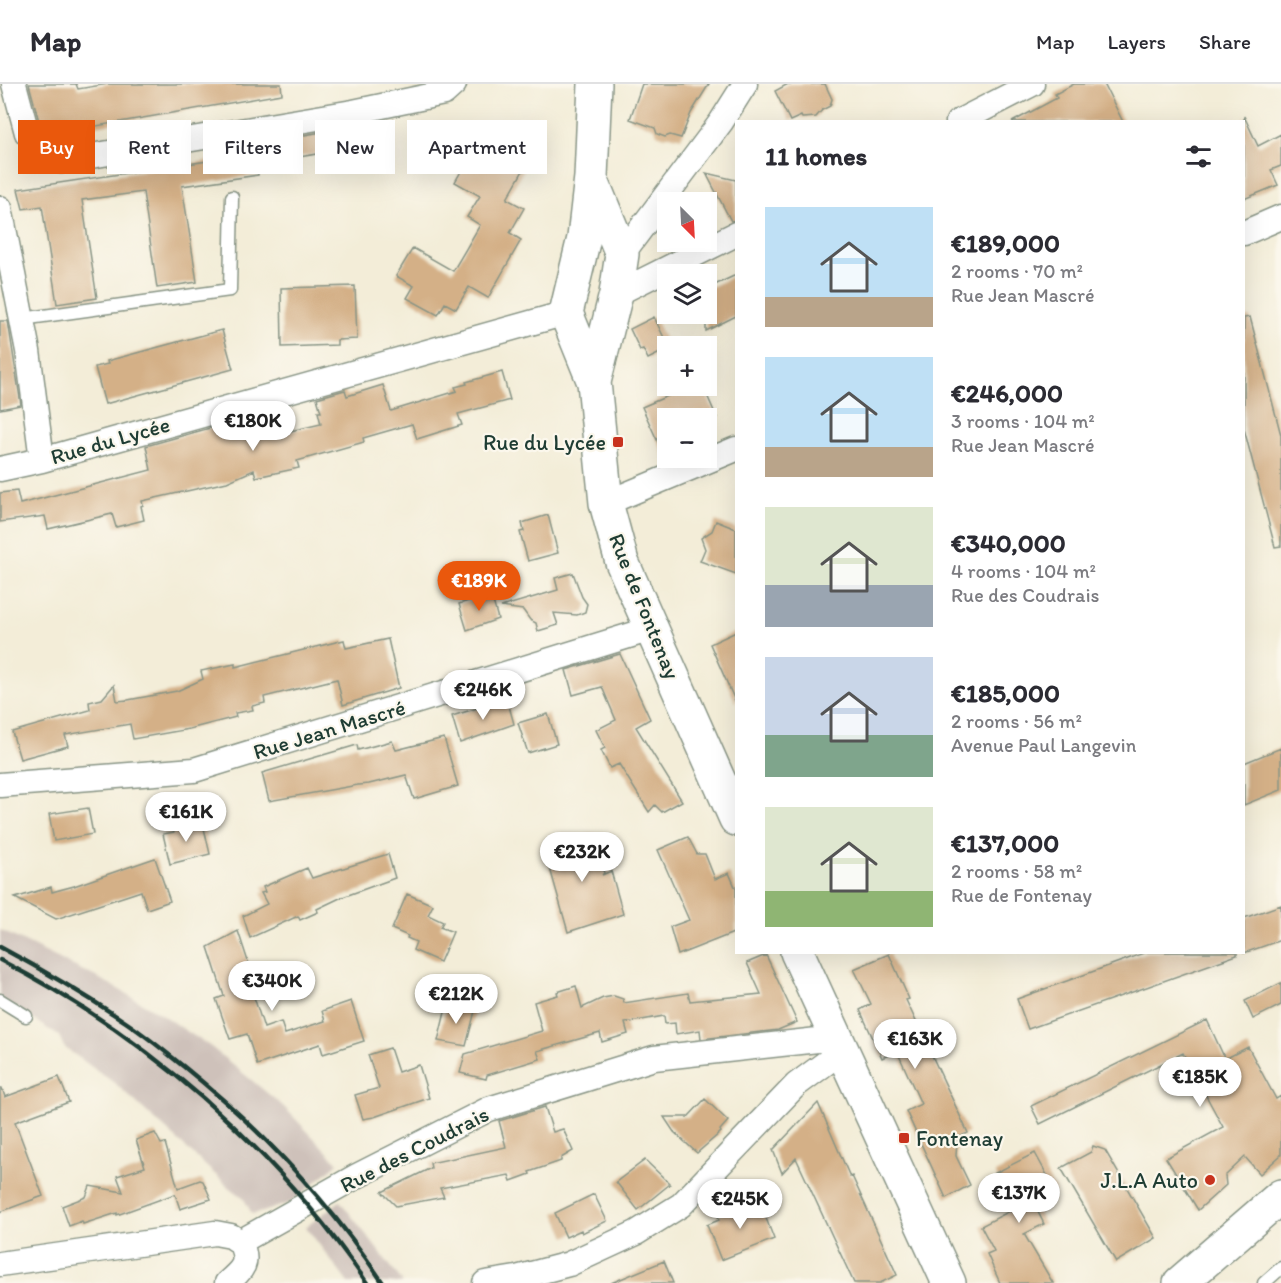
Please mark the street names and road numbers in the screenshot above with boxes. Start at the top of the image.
street label: Rue du Lycée [47,411,173,470]
street label: Rue de Fontenay [603,529,686,684]
street label: Rue Jean Mascré [250,694,409,765]
street label: Rue des Coudrais [335,1100,493,1199]

